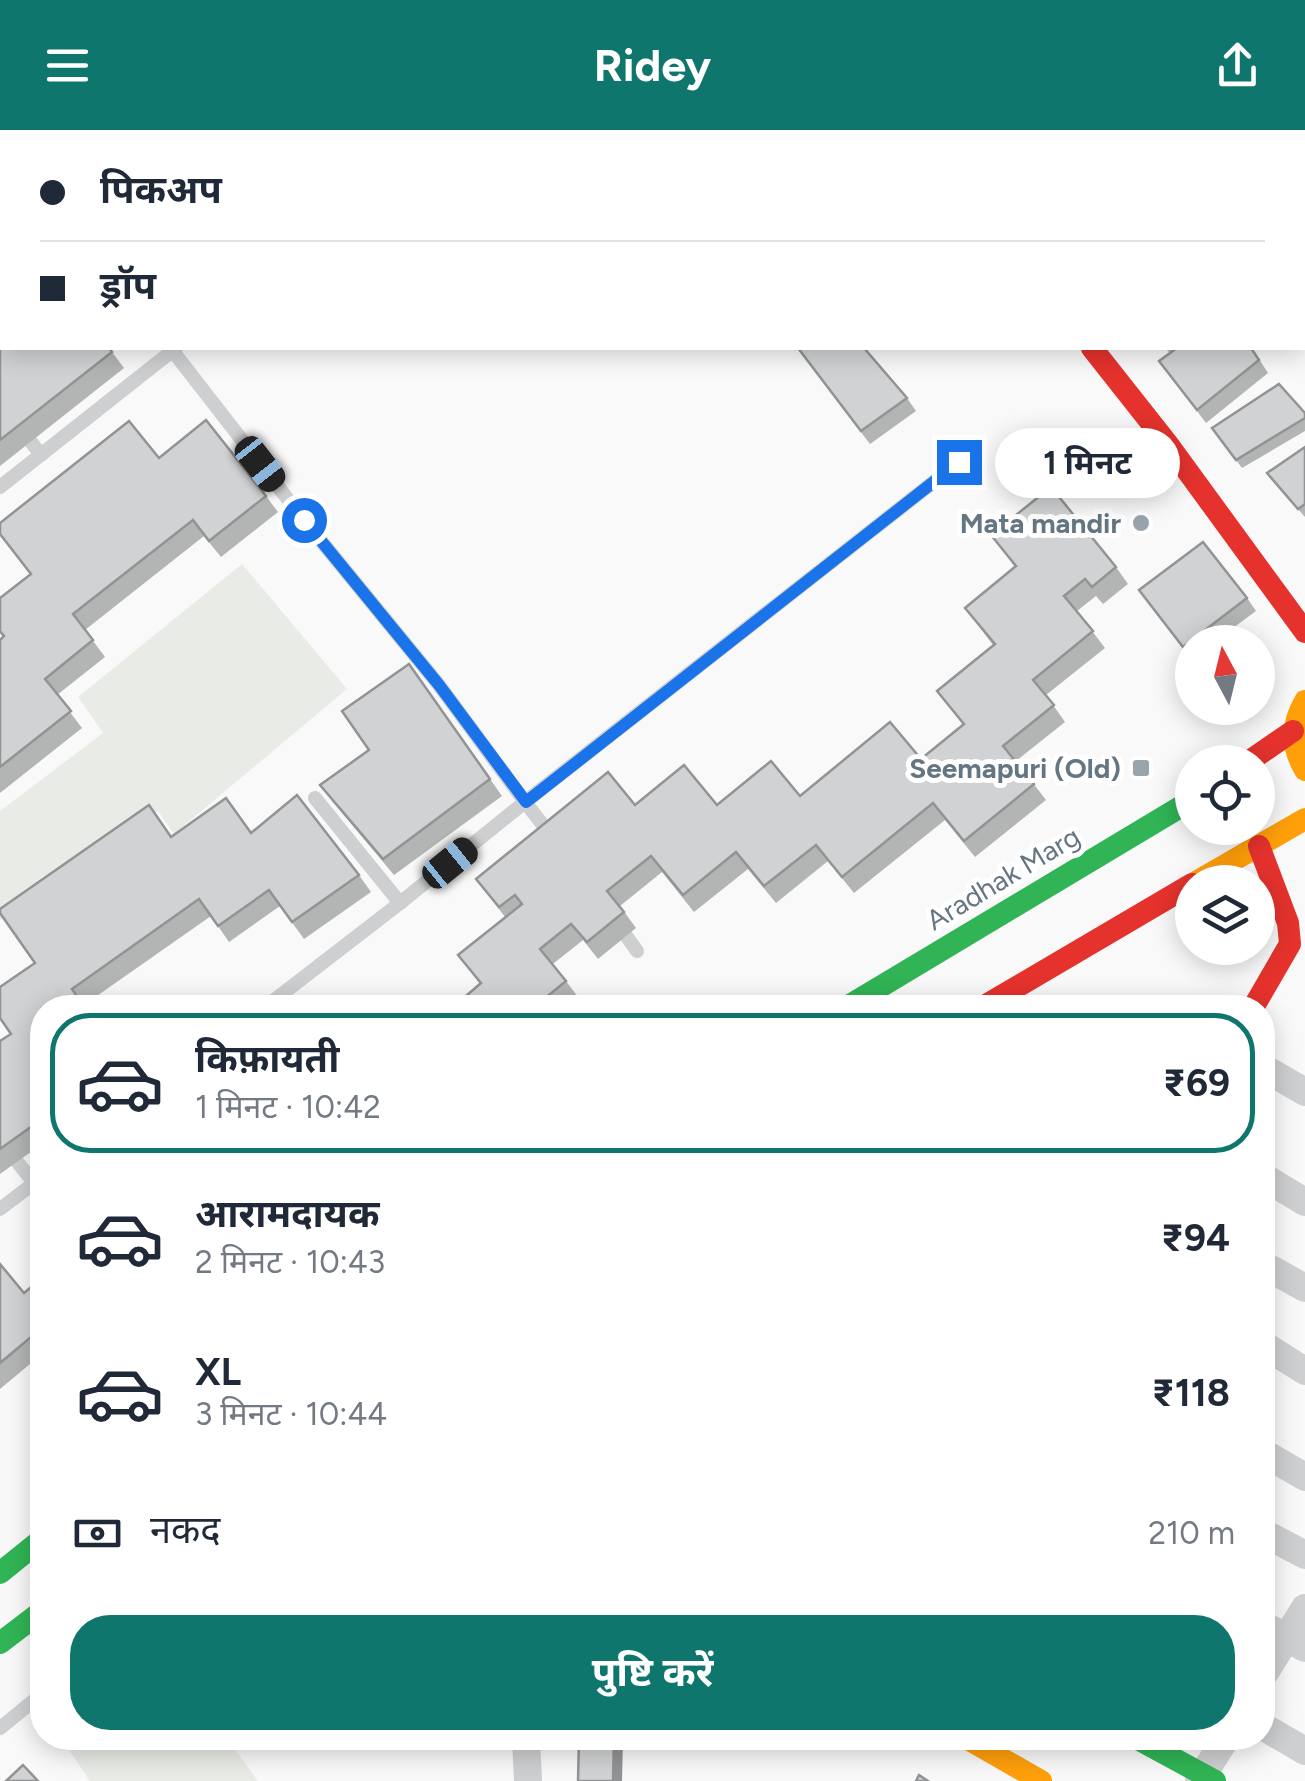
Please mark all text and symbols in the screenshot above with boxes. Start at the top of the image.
icon: menu [40,38,95,93]
text: Ridey [594,38,711,92]
icon: share [1210,38,1265,93]
text: पिकअप [100,167,222,213]
text: ड्रॉप [100,263,156,309]
callout: 1 मिनट [994,427,1179,497]
car [230,431,290,497]
route end [937,440,982,485]
text: 1 मिनट [1043,444,1132,482]
route start [282,498,327,543]
place label: Mata mandir [960,506,1121,540]
marker: Mata mandir [1130,512,1152,534]
north arrow [1175,625,1275,725]
map controls [1175,625,1275,965]
button: locate [1175,745,1275,845]
place label: Seemapuri (Old) [909,751,1121,785]
marker: Seemapuri (Old) [1130,757,1152,779]
street label: Aradhak Marg [920,819,1086,937]
car [417,832,483,894]
button: layers [1175,865,1275,965]
text: किफ़ायती [195,1036,339,1082]
icon: car [75,1038,165,1128]
text: ₹69 [1163,1060,1230,1106]
text: 1 मिनट · 10:42 [195,1088,381,1126]
text: आरामदायक [195,1191,379,1237]
icon: car [75,1193,165,1283]
text: ₹94 [1161,1215,1230,1261]
text: 2 मिनट · 10:43 [195,1243,385,1281]
icon: car [75,1348,165,1438]
text: XL [195,1349,241,1395]
text: ₹118 [1152,1370,1230,1416]
text: 3 मिनट · 10:44 [195,1395,387,1433]
icon: cash [70,1506,125,1561]
text: नकद [150,1507,220,1553]
text: 210 m [1148,1514,1235,1552]
button: पुष्टि करें [70,1615,1235,1730]

